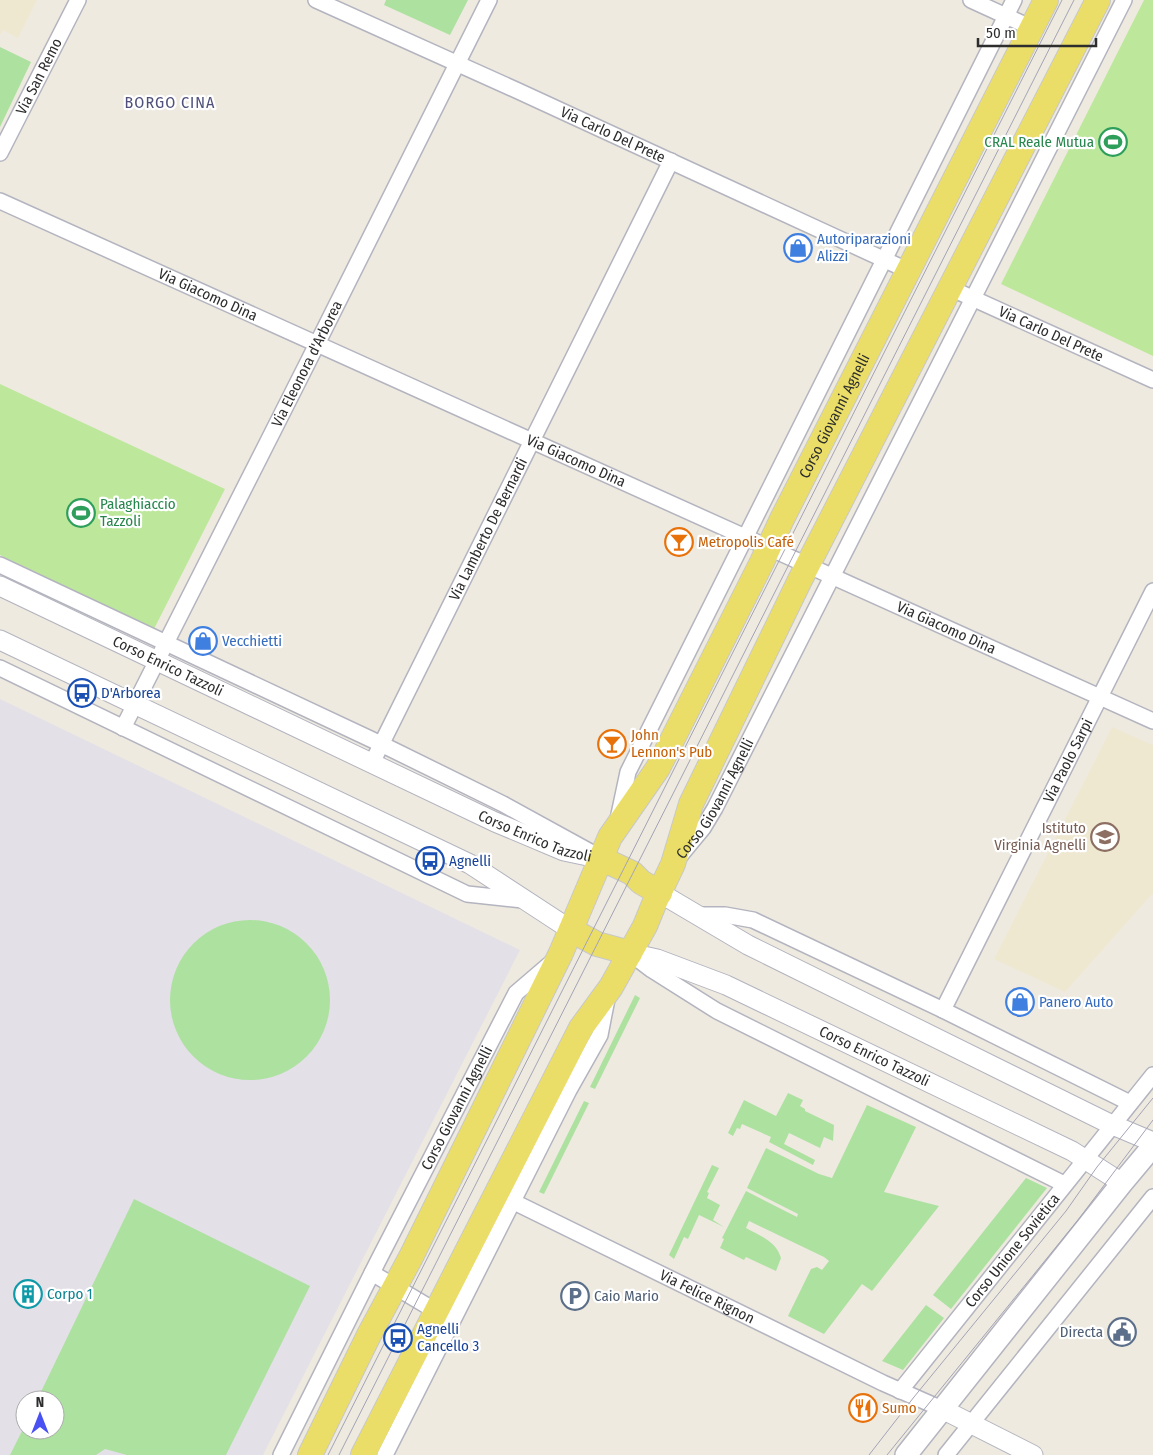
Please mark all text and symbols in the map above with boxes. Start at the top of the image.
scale bar [978,15,1096,47]
text: 50 m [986,24,1016,42]
street label: Via San Remo [12,35,66,118]
district label: BORGO CINA [125,93,215,112]
street label: Via Carlo Del Prete [558,103,668,166]
sports icon: CRAL Reale Mutua [1098,127,1128,157]
place label: CRAL Reale Mutua [984,133,1094,151]
place label: Autoriparazioni Alizzi [817,230,911,265]
shop icon: Autoriparazioni Alizzi [783,233,813,263]
street label: Via Giacomo Dina [155,265,260,325]
street label: Via Eleonora d'Arborea [268,298,346,430]
street label: Via Carlo Del Prete [996,302,1106,365]
street label: Corso Giovanni Agnelli [795,351,874,481]
street label: Via Giacomo Dina [524,431,629,491]
street label: Via Lamberto De Bernardi [445,455,531,604]
place label: Palaghiaccio Tazzoli [100,495,176,530]
sports icon: Palaghiaccio Tazzoli [66,498,96,528]
bar icon: Metropolis Café [664,527,694,557]
place label: Metropolis Café [698,533,794,551]
street label: Via Giacomo Dina [894,598,999,658]
shop icon: Vecchietti [188,626,218,656]
street label: Corso Enrico Tazzoli [110,632,226,700]
place label: Vecchietti [222,632,282,650]
bus stop icon: D'Arborea [67,678,97,708]
place label: D'Arborea [101,684,161,702]
street label: Via Paolo Sarpi [1039,716,1097,806]
place label: John Lennon's Pub [631,726,712,761]
bar icon: John Lennon's Pub [597,729,627,759]
street label: Corso Giovanni Agnelli [672,736,758,862]
street label: Corso Enrico Tazzoli [475,806,593,866]
place label: Istituto Virginia Agnelli [994,819,1086,854]
school or university icon: Istituto Virginia Agnelli [1090,822,1120,852]
bus stop icon: Agnelli [415,846,445,876]
place label: Agnelli [449,852,491,870]
shop icon: Panero Auto [1005,987,1035,1017]
place label: Panero Auto [1039,993,1113,1011]
street label: Corso Enrico Tazzoli [816,1022,933,1090]
street label: Corso Giovanni Agnelli [417,1043,496,1173]
street label: Corso Unione Sovietica [961,1190,1064,1311]
street label: Via Felice Rignon [657,1266,757,1328]
building icon: Corpo 1 [13,1279,43,1309]
parking icon: Caio Mario [560,1281,590,1311]
place label: Corpo 1 [47,1285,93,1303]
place label: Caio Mario [594,1287,659,1305]
public building icon: Directa [1107,1317,1137,1347]
place label: Agnelli Cancello 3 [417,1320,480,1355]
bus stop icon: Agnelli Cancello 3 [383,1323,413,1353]
place label: Directa [1060,1323,1103,1341]
north arrow [15,1390,65,1440]
restaurant icon: Sumo [848,1393,878,1423]
text: N [36,1394,44,1411]
place label: Sumo [882,1399,917,1417]

